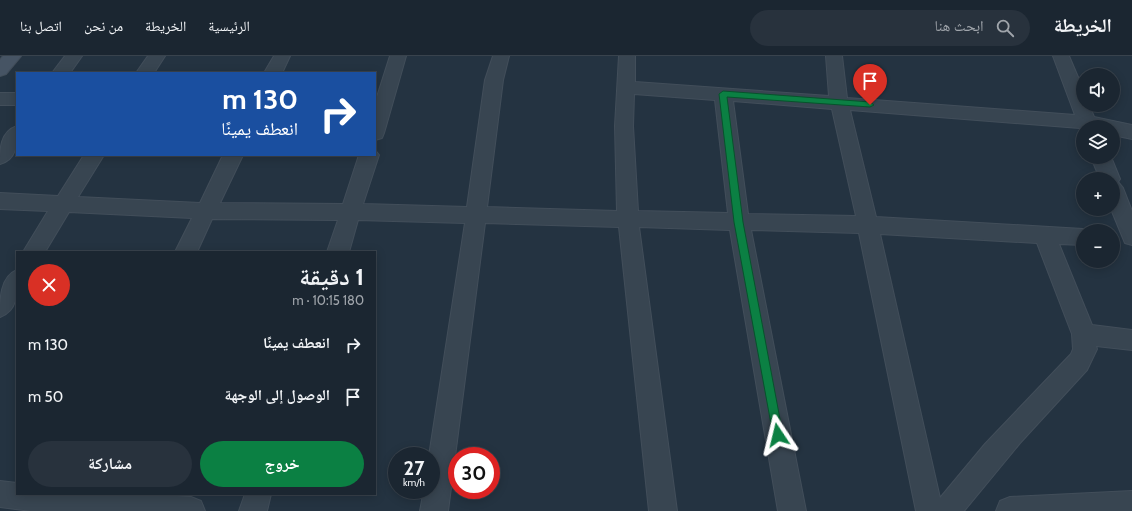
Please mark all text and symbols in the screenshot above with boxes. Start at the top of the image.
search box [750,10,1030,46]
text: الخريطة [1054,14,1112,37]
text: اتصل بنا [20,17,62,35]
text: من نحن [84,17,123,35]
text: الخريطة [145,17,186,35]
text: الرئيسية [208,17,250,35]
text: ابحث هنا [935,17,984,35]
icon: search [994,17,1016,39]
pin [853,64,887,105]
map controls [1076,68,1120,268]
button: sound [1076,68,1120,112]
icon: arrive [859,70,881,92]
text: 130 m [222,82,298,116]
icon: right [312,88,364,140]
text: انعطف يمينًا [221,118,298,140]
button: layers [1076,120,1120,164]
button: + [1076,172,1120,216]
button: − [1076,224,1120,268]
text: 1 دقيقة [299,262,364,291]
button: close [28,264,70,306]
text: 180 m · 10:15 [292,292,364,308]
text: انعطف يمينًا [263,334,330,352]
icon: right [342,334,364,356]
text: 130 m [28,336,68,354]
text: الوصول إلى الوجهة [225,386,330,404]
icon: arrive [342,386,364,408]
text: 50 m [28,388,63,406]
position arrow [757,414,799,456]
button: مشاركة [28,441,192,487]
button: خروج [200,441,364,487]
speed limit sign: 30 [448,447,500,499]
text: 27 [404,456,424,480]
text: km/h [403,476,425,489]

